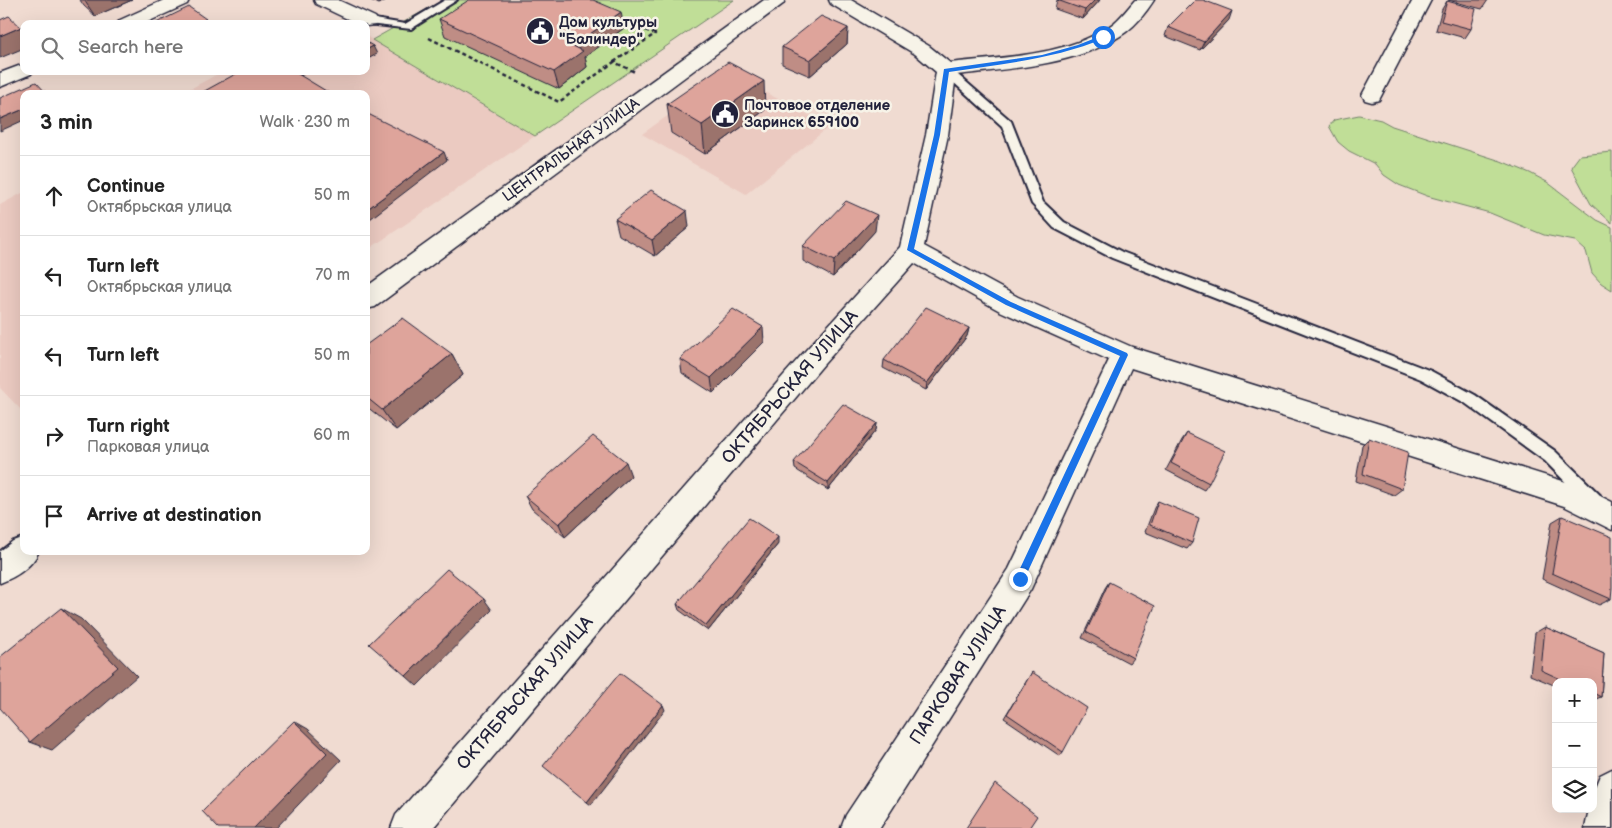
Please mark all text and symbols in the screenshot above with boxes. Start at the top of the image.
place label: Дом культуры "Балиндер" [559,13,657,49]
public building icon: Дом культуры "Балиндер" [525,16,555,46]
search box [20,20,370,75]
route start [1092,26,1115,49]
icon: search [38,34,66,62]
text: Search here [78,36,183,59]
street label: ЦЕНТРАЛЬНАЯ УЛИЦА [499,93,644,206]
place label: Почтовое отделение Заринск 659100 [744,96,890,132]
public building icon: Почтовое отделение Заринск 659100 [710,99,740,129]
text: 3 min [40,110,93,135]
text: Walk · 230 m [260,113,350,132]
text: Continue [87,175,165,198]
icon: ahead [40,182,68,210]
text: 50 m [314,186,350,205]
text: Октябрьская улица [87,198,232,217]
text: Turn left [87,255,159,278]
icon: left [40,262,68,290]
text: 70 m [315,266,350,285]
text: Октябрьская улица [87,278,232,297]
street label: ОКТЯБРЬСКАЯ УЛИЦА [718,306,863,468]
icon: left [40,342,68,370]
text: Turn left [87,344,159,367]
text: 50 m [314,346,350,365]
text: Turn right [87,415,170,438]
icon: right [40,422,68,450]
text: 60 m [313,426,350,445]
text: Парковая улица [87,438,209,457]
icon: arrive [40,502,68,530]
text: Arrive at destination [87,504,262,527]
route end [1009,568,1032,591]
street label: ПАРКОВАЯ УЛИЦА [905,602,1011,748]
street label: ОКТЯБРЬСКАЯ УЛИЦА [453,612,598,774]
map controls [1552,678,1597,813]
button: + [1552,678,1597,723]
button: − [1552,723,1597,768]
button: layers [1552,768,1597,813]

